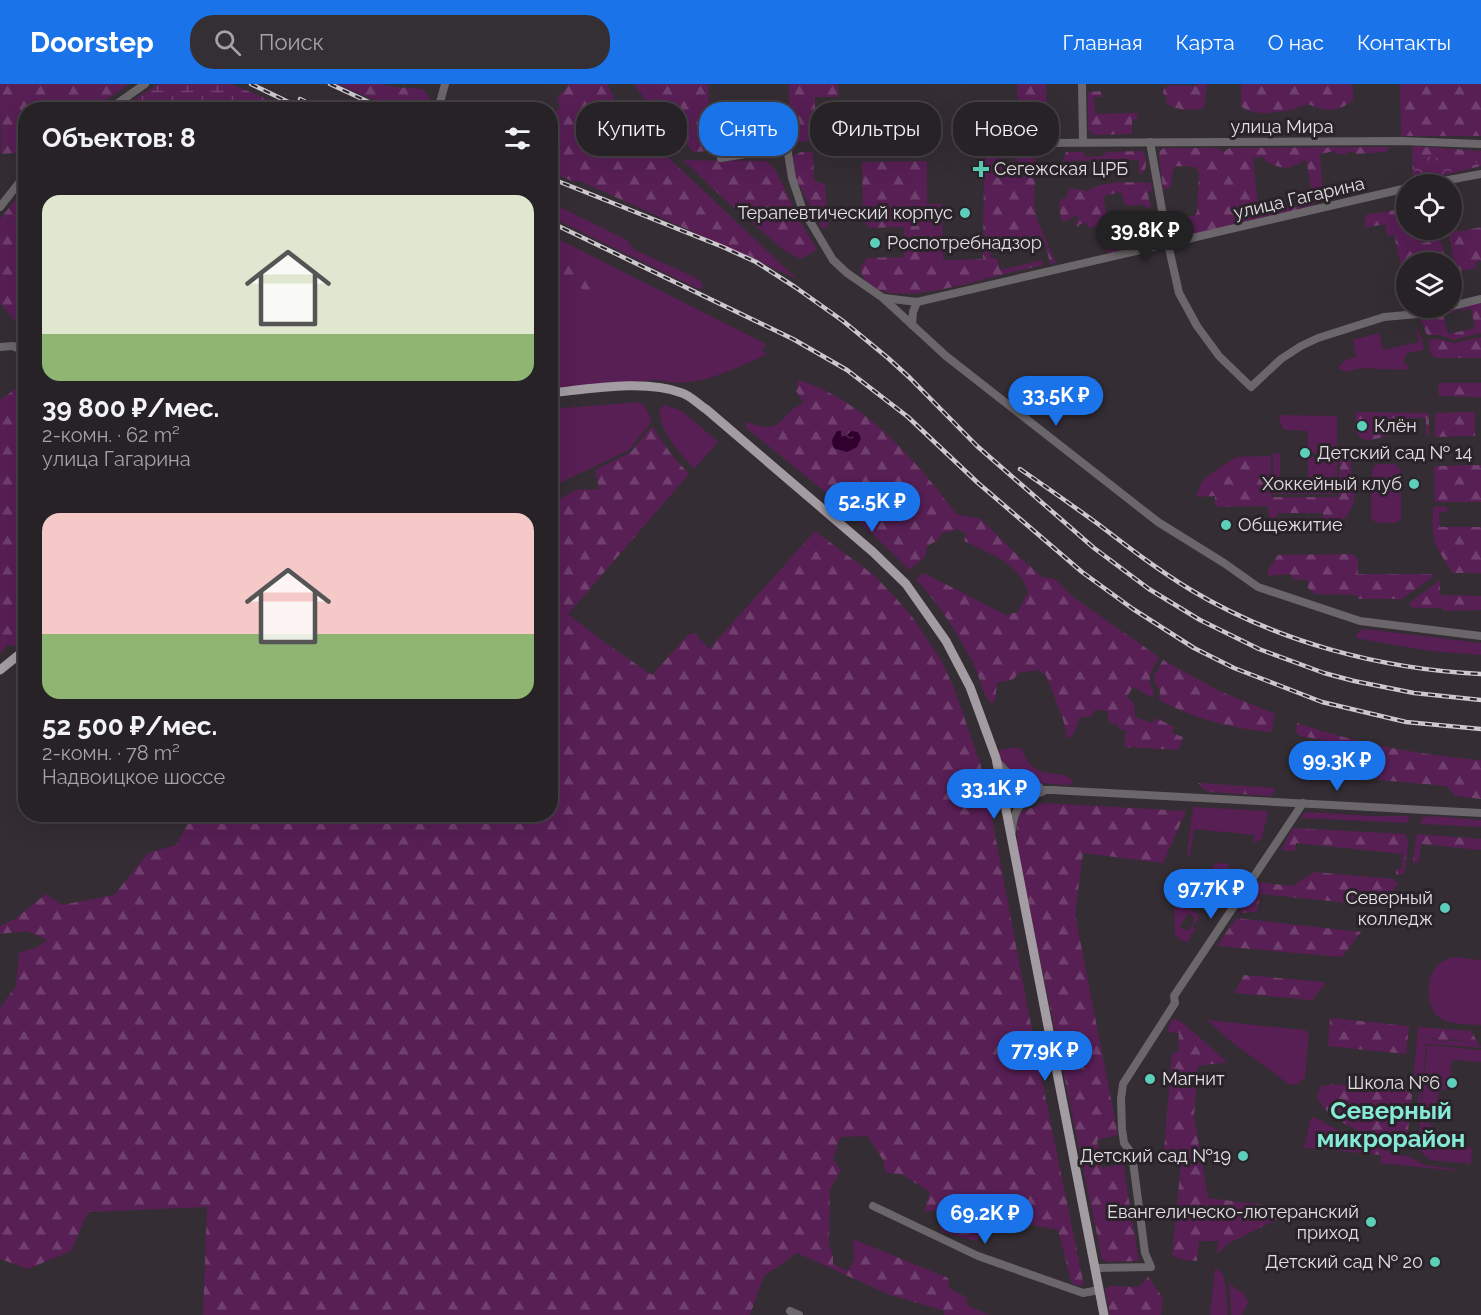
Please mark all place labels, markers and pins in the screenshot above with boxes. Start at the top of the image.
place label: Сегежская ЦРБ [994,158,1128,179]
marker: Сегежская ЦРБ [972,160,990,178]
place label: Терапевтический корпус [738,202,953,223]
marker: Терапевтический корпус [958,206,972,220]
pin: 39.8K ₽ [1090,211,1200,262]
place label: Роспотребнадзор [887,232,1042,253]
marker: Роспотребнадзор [868,236,882,250]
pin: 33.5K ₽ [1001,376,1111,427]
place label: Клён [1374,415,1417,436]
marker: Клён [1355,419,1369,433]
place label: Детский сад № 14 [1317,442,1472,463]
marker: Детский сад № 14 [1298,446,1312,460]
place label: Хоккейный клуб [1262,473,1402,494]
marker: Хоккейный клуб [1407,477,1421,491]
pin: 52.5K ₽ [817,482,927,533]
place label: Общежитие [1238,514,1343,535]
marker: Общежитие [1219,518,1233,532]
pin: 99.3K ₽ [1282,741,1392,792]
pin: 33.1K ₽ [939,769,1049,820]
pin: 97.7K ₽ [1156,869,1266,920]
place label: Северный колледж [1345,887,1433,929]
marker: Северный колледж [1438,901,1452,915]
pin: 77.9K ₽ [990,1031,1100,1082]
place label: Магнит [1162,1068,1225,1089]
marker: Магнит [1143,1072,1157,1086]
place label: Школа №6 [1347,1072,1440,1093]
marker: Школа №6 [1445,1076,1459,1090]
place label: Детский сад №19 [1080,1145,1231,1166]
marker: Детский сад №19 [1236,1149,1250,1163]
pin: 69.2K ₽ [930,1194,1040,1245]
place label: Евангелическо-лютеранский приход [1107,1201,1359,1243]
marker: Евангелическо-лютеранский приход [1364,1215,1378,1229]
place label: Детский сад № 20 [1265,1251,1423,1272]
marker: Детский сад № 20 [1428,1255,1442,1269]

